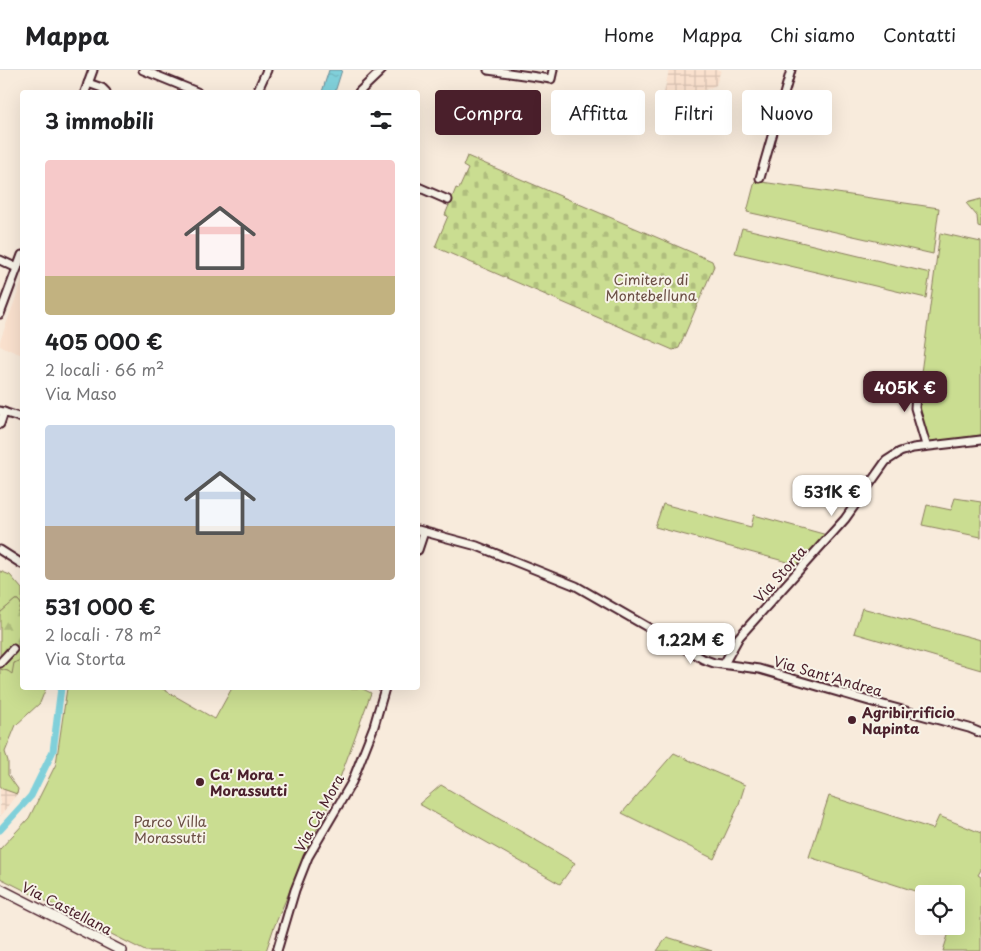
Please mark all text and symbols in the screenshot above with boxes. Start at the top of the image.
text: Mappa [25,17,109,53]
text: Home [604,21,654,48]
text: Mappa [682,21,742,48]
text: Chi siamo [770,21,855,48]
text: Contatti [883,21,956,48]
chip: Compra [435,90,541,135]
chip: Affitta [551,90,645,135]
chip: Filtri [655,90,732,135]
chip: Nuovo [742,90,832,135]
text: 3 immobili [45,104,154,136]
icon: filters [367,106,395,134]
icon: home [175,193,265,283]
park label: Cimitero di Montebelluna [606,269,697,306]
text: 405 000 € [45,325,163,357]
text: 2 locali · 66 m² [45,357,164,381]
pin: 405K € [864,370,946,413]
text: 405K € [874,375,936,399]
text: Via Maso [45,381,117,405]
icon: home [175,458,265,548]
pin: 531K € [791,474,873,517]
text: 531K € [803,479,861,503]
street label: Via Storta [749,541,811,607]
text: 531 000 € [45,590,155,622]
text: 2 locali · 78 m² [45,622,162,646]
pin: 1.22M € [645,622,737,665]
text: 1.22M € [658,627,724,651]
text: Via Storta [45,646,125,670]
street label: Via Sant'Andrea [771,650,885,702]
place label: Agribirrificio Napinta [862,702,955,739]
marker: Agribirrificio Napinta [846,714,858,726]
place label: Ca' Mora - Morassutti [210,764,287,801]
street label: Via Cà Mora [289,770,349,856]
marker: Ca' Mora - Morassutti [194,776,206,788]
park label: Parco Villa Morassutti [133,811,207,848]
street label: Via Castellana [18,876,116,940]
map controls [915,885,965,935]
button: locate [915,885,965,935]

